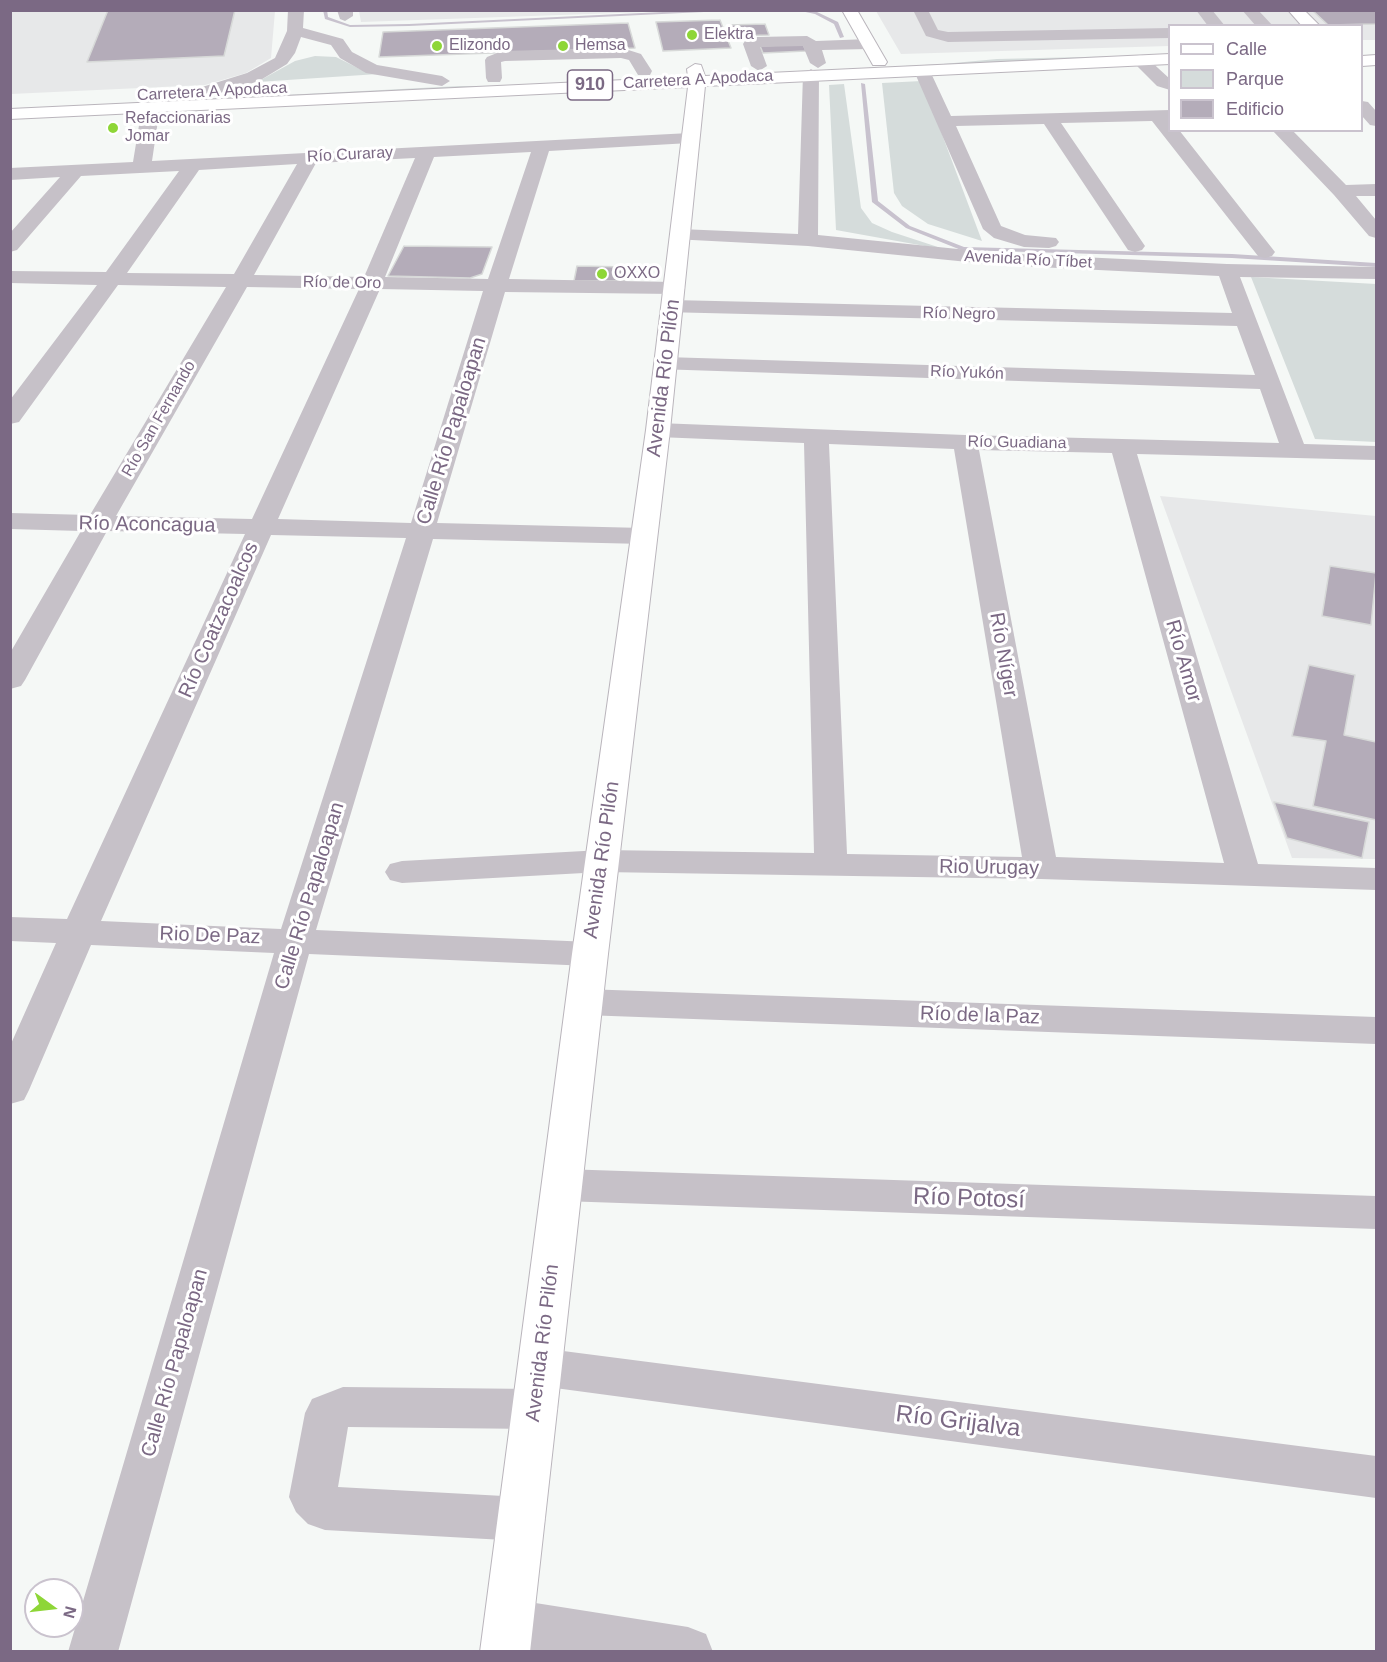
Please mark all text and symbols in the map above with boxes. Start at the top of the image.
legend [1168,24,1363,132]
place label: Elektra [704,25,754,45]
marker: Elektra [685,28,699,42]
place label: Elizondo [449,36,510,56]
place label: Hemsa [575,36,626,56]
marker: Elizondo [430,39,444,53]
marker: Hemsa [556,39,570,53]
text: Calle [1226,39,1267,59]
street label: Carretera A Apodaca [622,66,774,94]
text: Parque [1226,69,1284,89]
road number: 910 [568,70,612,100]
street label: Carretera A Apodaca [136,78,288,106]
text: Edificio [1226,99,1284,119]
place label: Refaccionarias Jomar [125,109,231,147]
marker: Refaccionarias Jomar [106,121,120,135]
street label: Río Curaray [306,143,394,167]
street label: Avenida Río Tíbet [964,247,1092,273]
place label: OXXO [614,264,660,284]
marker: OXXO [595,267,609,281]
street label: Río de Oro [303,273,381,293]
street label: Avenida Río Pilón [642,298,686,458]
street label: Río Negro [922,304,996,324]
street label: Calle Río Papaloapan [412,334,492,528]
street label: Río San Fernando [118,358,200,480]
street label: Río Yukón [930,362,1004,384]
street label: Río Guadiana [967,433,1067,453]
street label: Río Aconcagua [78,512,216,538]
street label: Río Coatzacoalcos [174,538,264,702]
street label: Río Níger [984,611,1022,699]
street label: Río Amor [1160,617,1206,705]
street label: Avenida Río Pilón [579,780,625,940]
street label: Calle Río Papaloapan [270,799,350,993]
street label: Rio Urugay [939,855,1039,881]
street label: Rio De Paz [159,922,261,950]
street label: Río de la Paz [920,1002,1040,1030]
street label: Río Potosí [913,1183,1025,1215]
street label: Avenida Río Pilón [521,1263,565,1423]
street label: Calle Río Papaloapan [137,1266,213,1460]
street label: Río Grijalva [894,1400,1022,1444]
north arrow [24,1578,84,1638]
text: N [60,1604,80,1620]

